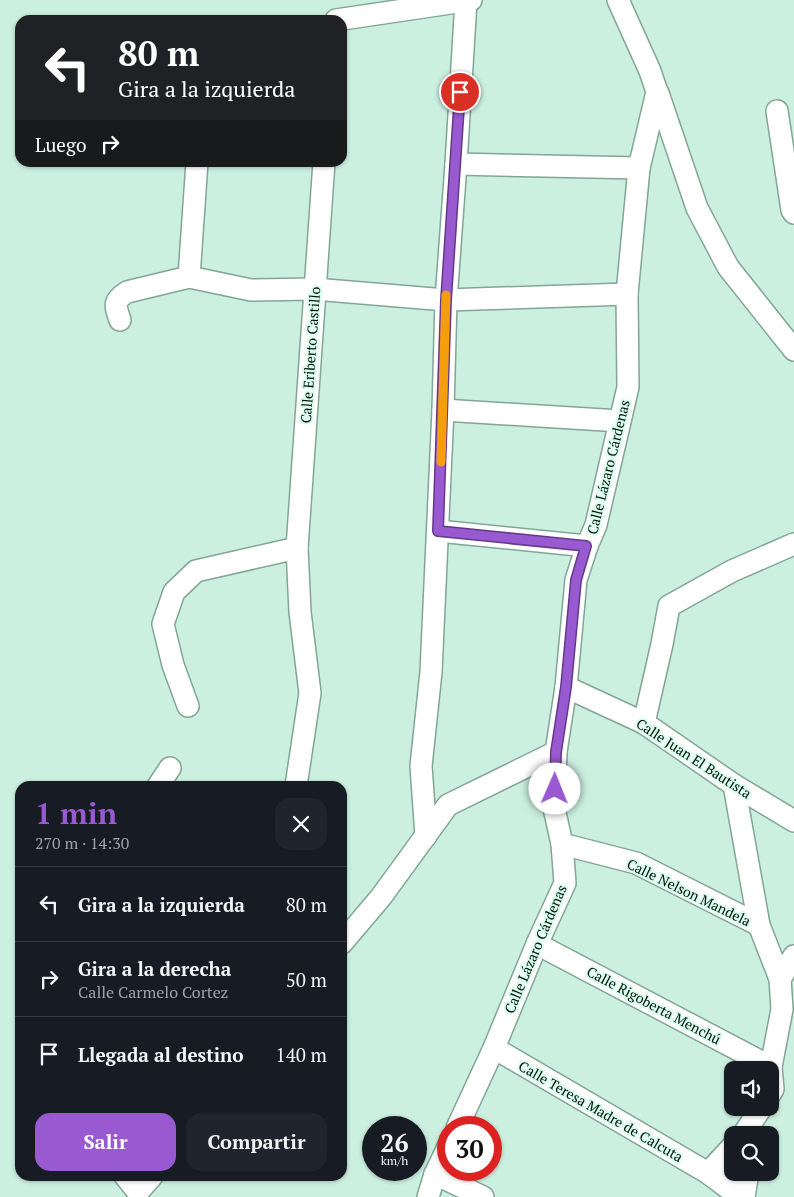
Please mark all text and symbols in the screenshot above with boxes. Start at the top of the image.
text: 80 m [118,30,199,76]
icon: left [35,35,100,100]
pin [439,71,481,113]
text: Gira a la izquierda [118,74,295,103]
icon: arrive [446,78,474,106]
icon: right [96,130,124,158]
text: Luego [35,132,86,157]
street label: Calle Eriberto Castillo [296,286,324,424]
street label: Calle Lázaro Cárdenas [582,398,634,536]
street label: Calle Juan El Bautista [633,714,755,802]
position arrow [528,762,580,814]
text: 1 min [35,793,117,833]
button: close [275,798,327,850]
text: 270 m · 14:30 [35,832,129,854]
street label: Calle Nelson Mandela [624,854,754,930]
street label: Calle Lázaro Cárdenas [499,882,571,1016]
icon: left [35,890,63,918]
text: Gira a la izquierda [78,892,245,917]
text: 80 m [286,892,327,917]
text: Gira a la derecha [78,956,231,981]
street label: Calle Rigoberta Menchú [584,962,724,1048]
icon: right [35,965,63,993]
text: 50 m [286,967,327,992]
text: Calle Carmelo Cortez [78,981,228,1003]
icon: arrive [35,1040,63,1068]
text: Llegada al destino [78,1042,244,1067]
text: 140 m [276,1042,327,1067]
street label: Calle Teresa Madre de Calcuta [515,1056,687,1166]
map controls [724,1061,779,1181]
button: sound [724,1061,779,1116]
button: Salir [35,1113,176,1171]
button: Compartir [186,1113,327,1171]
speed limit sign: 30 [437,1116,502,1181]
text: 26 [380,1126,409,1159]
button: search [724,1126,779,1181]
text: km/h [381,1153,408,1168]

